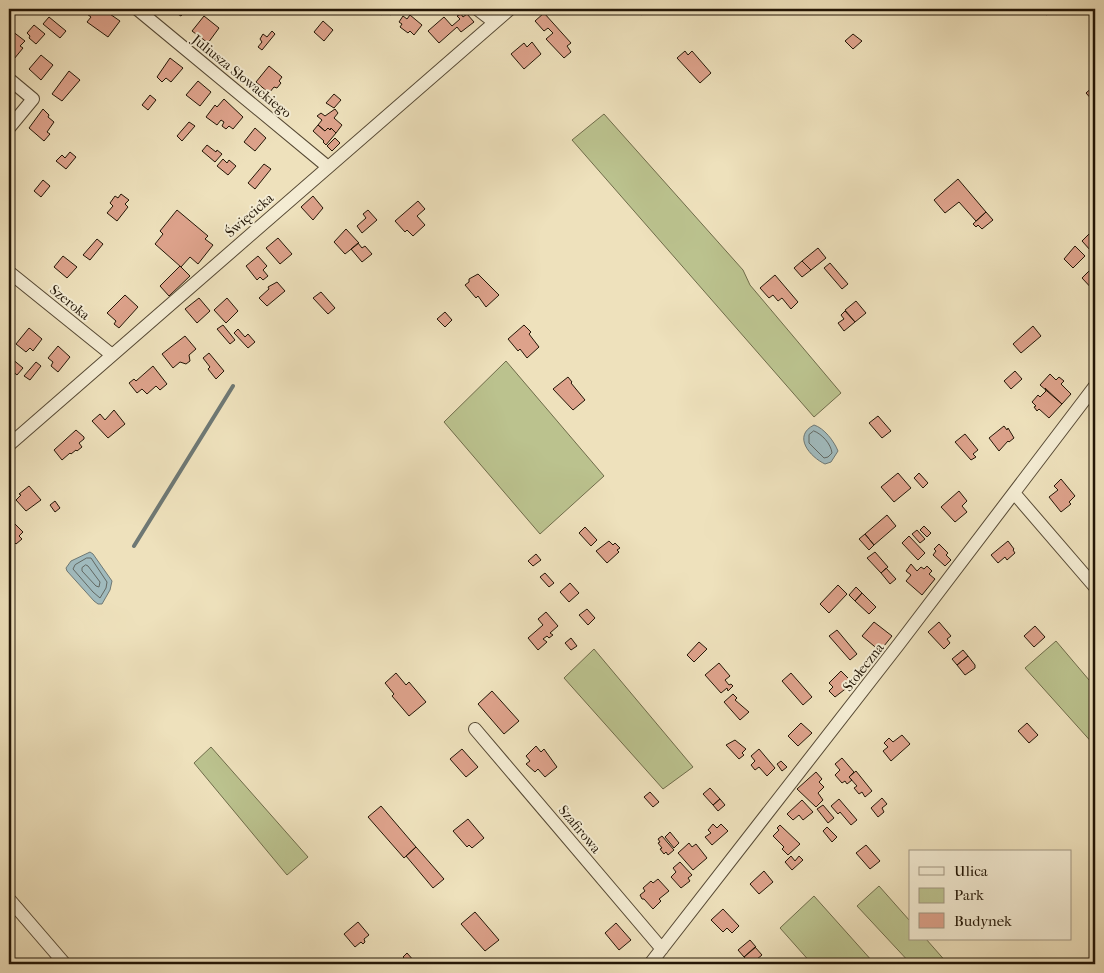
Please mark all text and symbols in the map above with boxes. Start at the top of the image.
street label: Juliusza Słowackiego [188,30,295,122]
street label: Święcicka [221,189,277,241]
street label: Szeroka [46,281,94,324]
street label: Stołeczna [839,639,888,695]
street label: Szafirowa [555,802,605,857]
legend [909,850,1072,940]
text: Ulica [954,862,989,880]
text: Park [954,886,984,904]
text: Budynek [954,912,1012,930]

